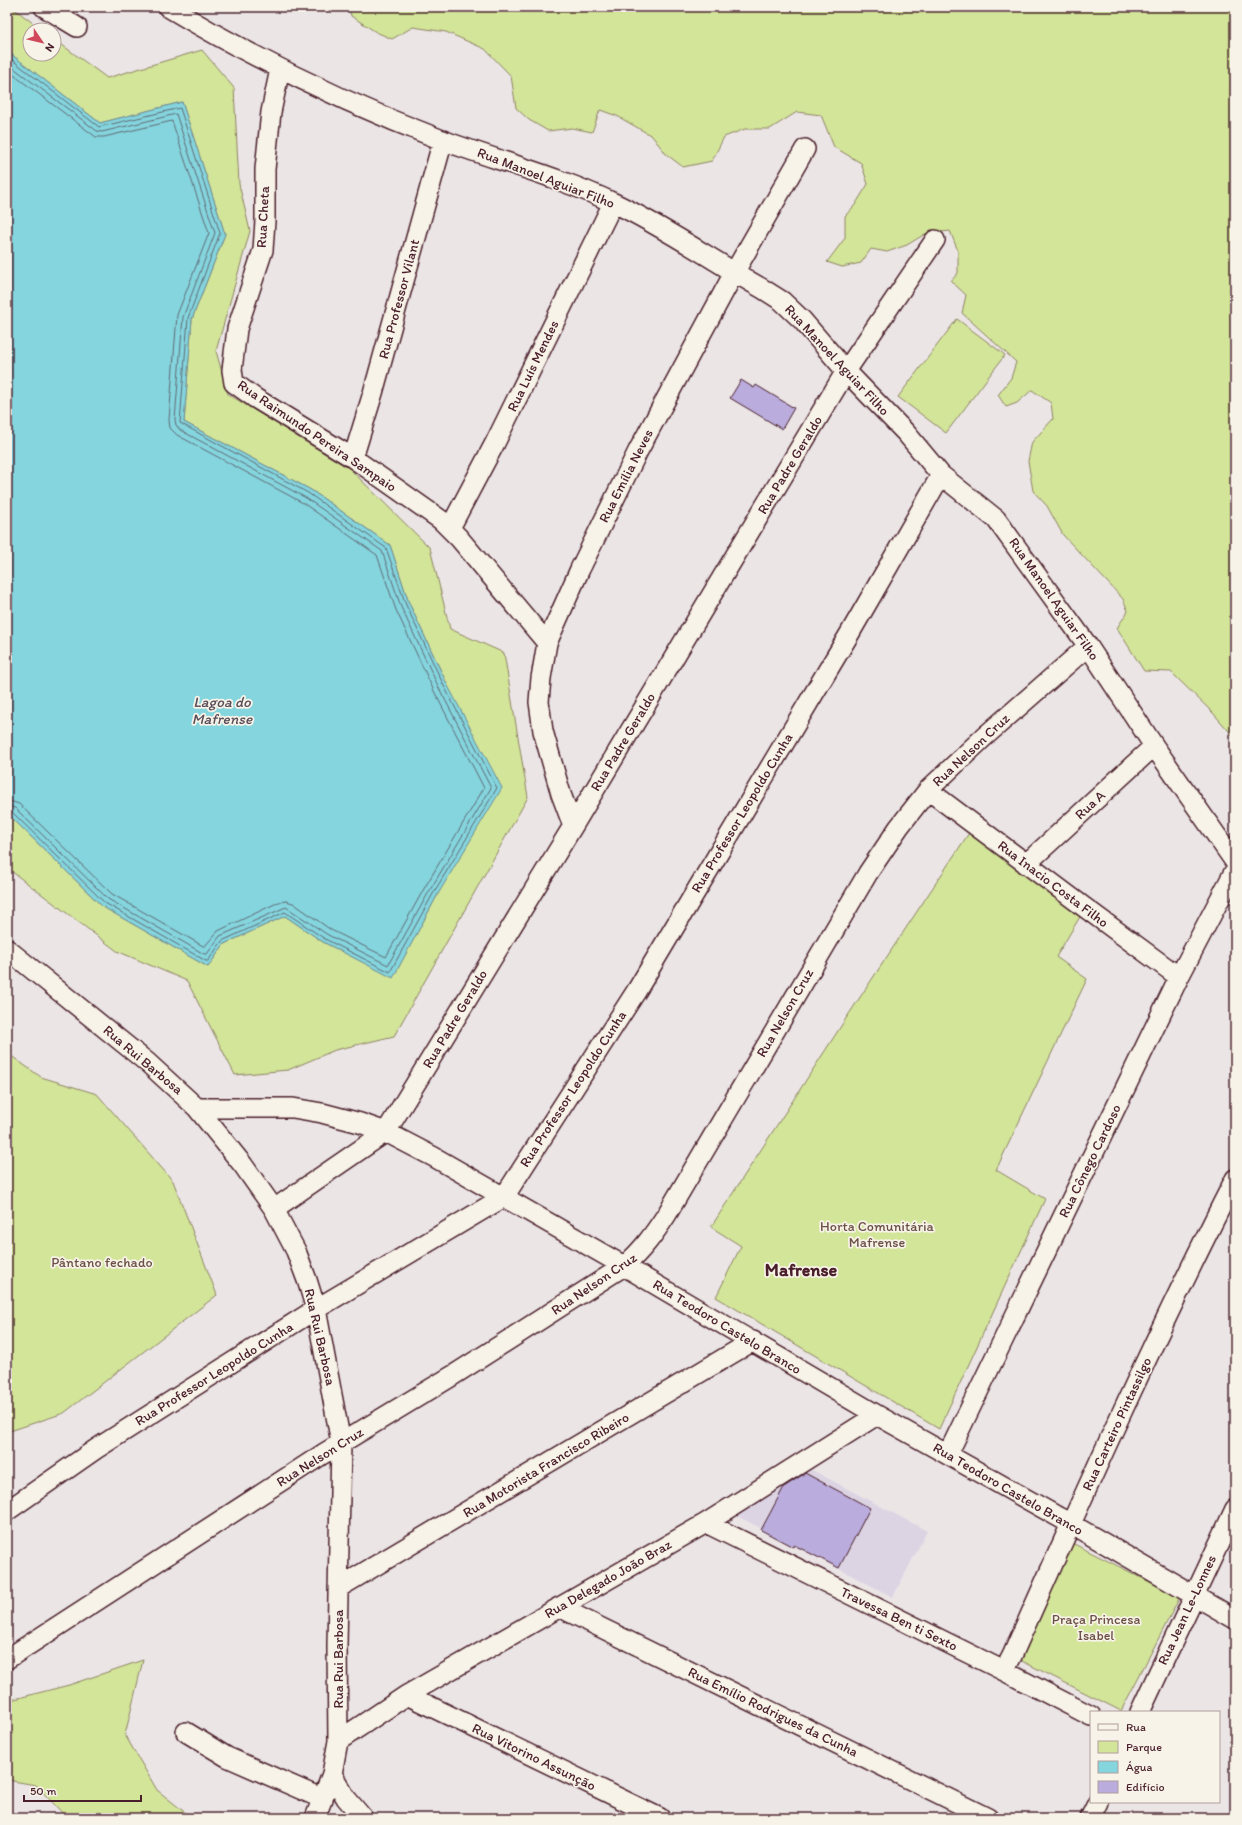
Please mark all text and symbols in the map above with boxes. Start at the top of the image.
north arrow [22,22,62,62]
text: N [42,41,57,54]
street label: Rua Manoel Aguiar Filho [475,144,617,212]
street label: Rua Cheta [253,185,273,248]
street label: Rua Professor Vilant [375,237,423,361]
street label: Rua Manoel Aguiar Filho [781,301,893,419]
street label: Rua Luís Mendes [504,318,562,414]
street label: Rua Raimundo Pereira Sampaio [234,376,400,496]
street label: Rua Padre Geraldo [754,413,826,517]
street label: Rua Emília Neves [595,426,657,526]
street label: Rua Manoel Aguiar Filho [1005,534,1103,664]
street label: Rua Padre Geraldo [587,690,659,794]
water label: Lagoa do Mafrense [192,693,253,728]
street label: Rua Nelson Cruz [929,709,1014,790]
street label: Rua Professor Leopoldo Cunha [688,730,796,896]
street label: Rua A [1071,787,1109,823]
street label: Rua Inacio Costa Filho [994,837,1112,931]
street label: Rua Nelson Cruz [753,965,818,1060]
street label: Rua Padre Geraldo [419,967,491,1071]
street label: Rua Professor Leopoldo Cunha [516,1007,630,1170]
street label: Rua Rui Barbosa [100,1022,187,1099]
street label: Rua Cônego Cardoso [1055,1101,1125,1221]
park label: Horta Comunitária Mafrense [820,1218,935,1251]
street label: Rua Nelson Cruz [548,1249,640,1319]
park label: Pântano fechado [51,1254,153,1271]
district label: Mafrense [765,1259,838,1281]
street label: Rua Teodoro Castelo Branco [650,1276,804,1378]
street label: Rua Rui Barbosa [301,1287,340,1388]
street label: Rua Professor Leopoldo Cunha [132,1318,296,1430]
street label: Rua Carteiro Pintassilgo [1079,1355,1155,1493]
street label: Rua Motorista Francisco Ribeiro [460,1409,632,1521]
street label: Rua Nelson Cruz [273,1423,367,1491]
street label: Rua Teodoro Castelo Branco [930,1439,1086,1539]
street label: Rua Delegado João Braz [542,1535,675,1622]
street label: Rua Jean Le-Lonnes [1154,1552,1220,1668]
street label: Travessa Ben ti Sexto [838,1583,960,1655]
street label: Rua Rui Barbosa [330,1609,347,1709]
park label: Praça Princesa Isabel [1052,1611,1140,1644]
street label: Rua Emílio Rodrigues da Cunha [685,1663,861,1761]
legend [1090,1711,1220,1803]
street label: Rua Vitorino Assunção [469,1720,599,1794]
text: Rua [1126,1720,1146,1734]
text: Parque [1126,1740,1162,1754]
text: Água [1126,1760,1152,1774]
scale bar [24,1777,141,1803]
text: Edifício [1126,1780,1165,1794]
text: 50 m [30,1784,56,1798]

